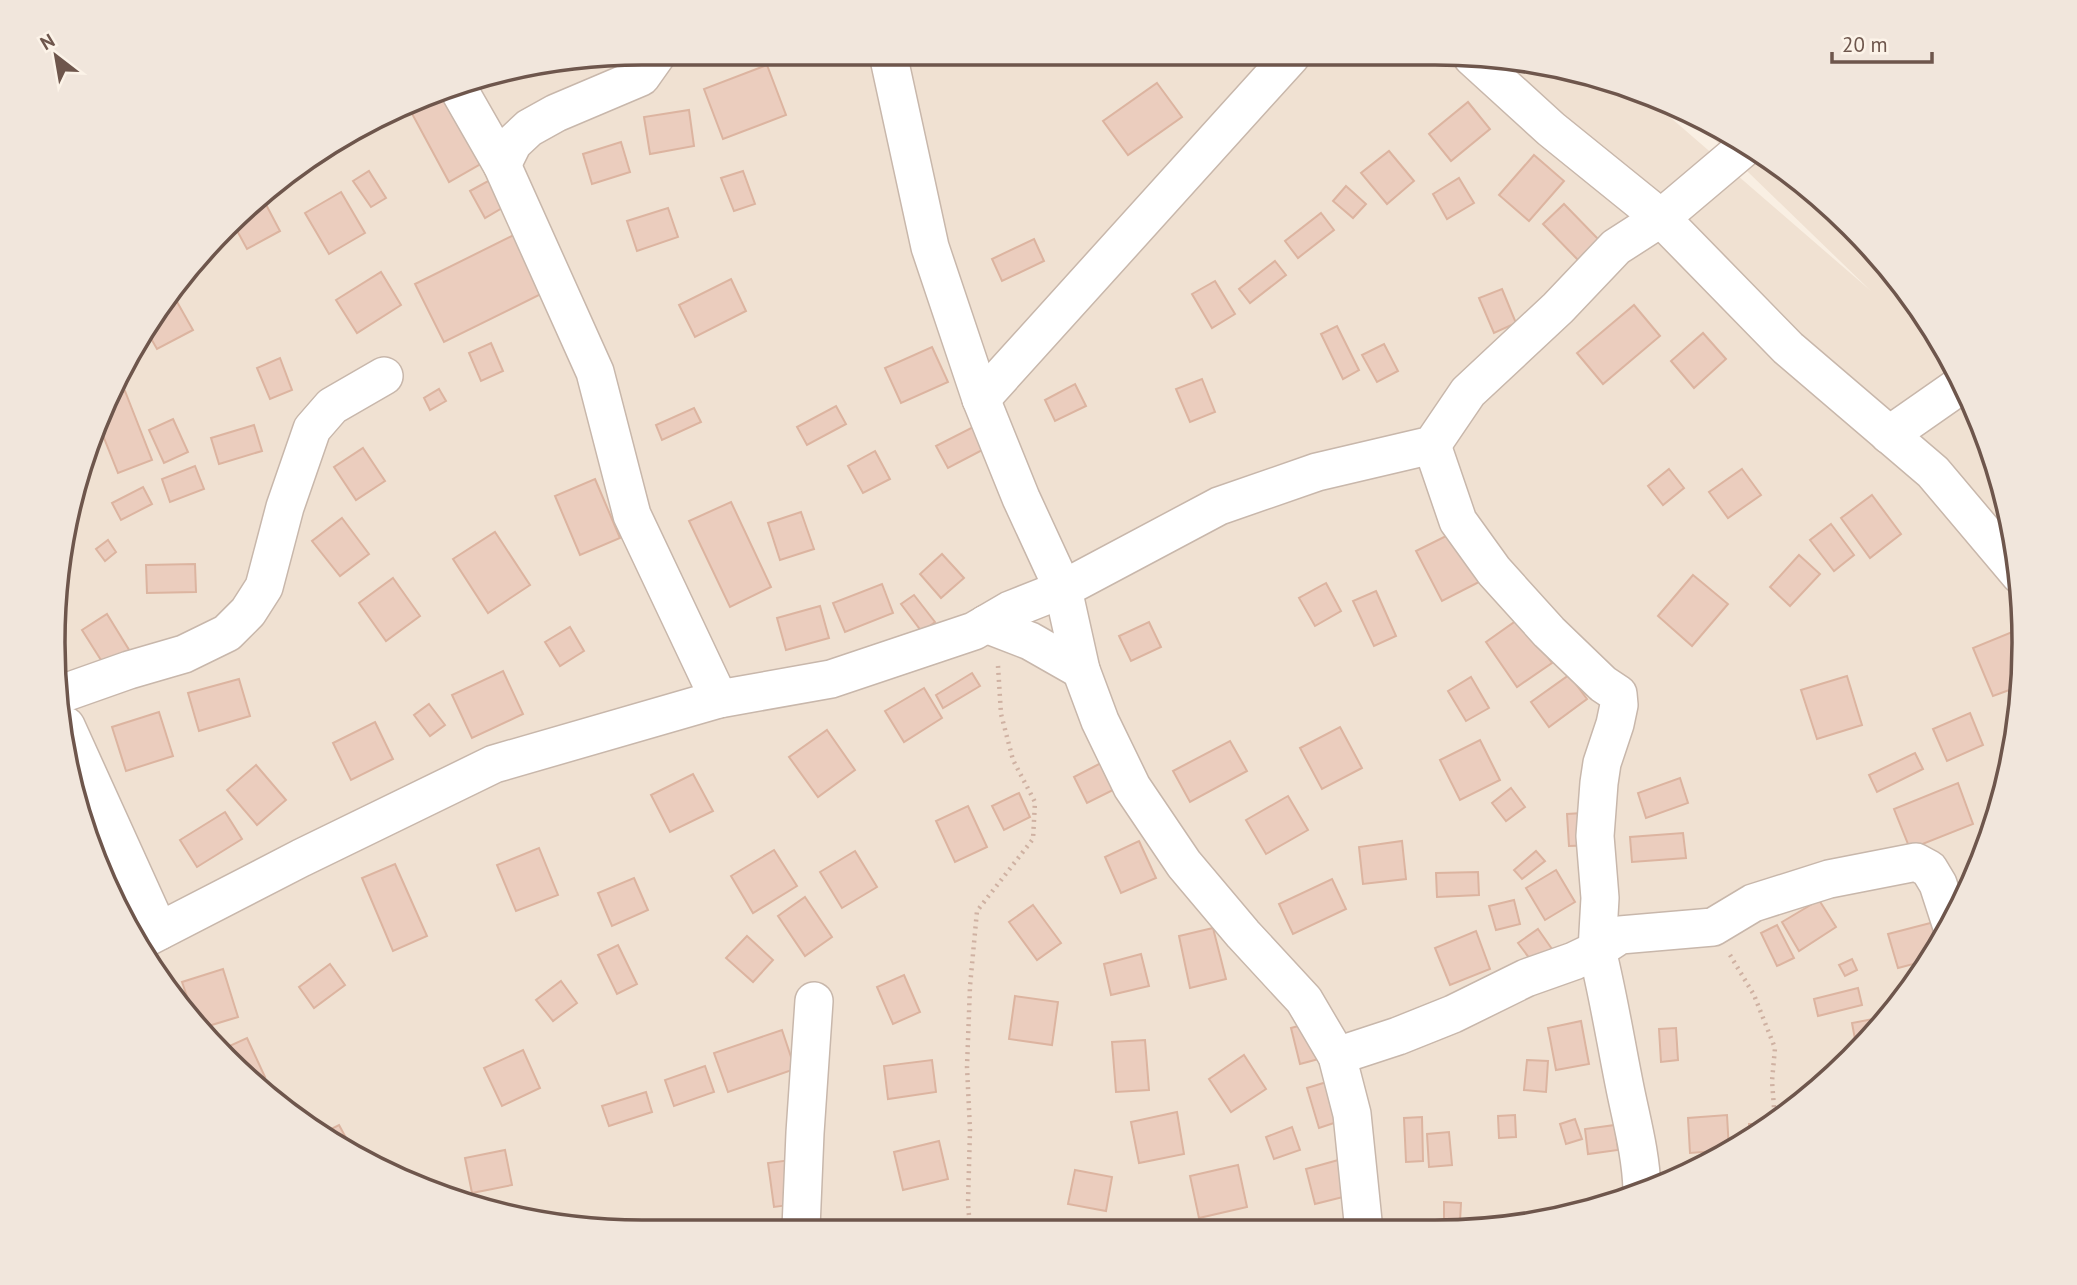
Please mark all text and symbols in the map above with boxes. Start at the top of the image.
north arrow [21,21,91,91]
scale bar [1832,21,1932,65]
text: N [36,28,59,55]
text: 20 m [1842,31,1888,58]

